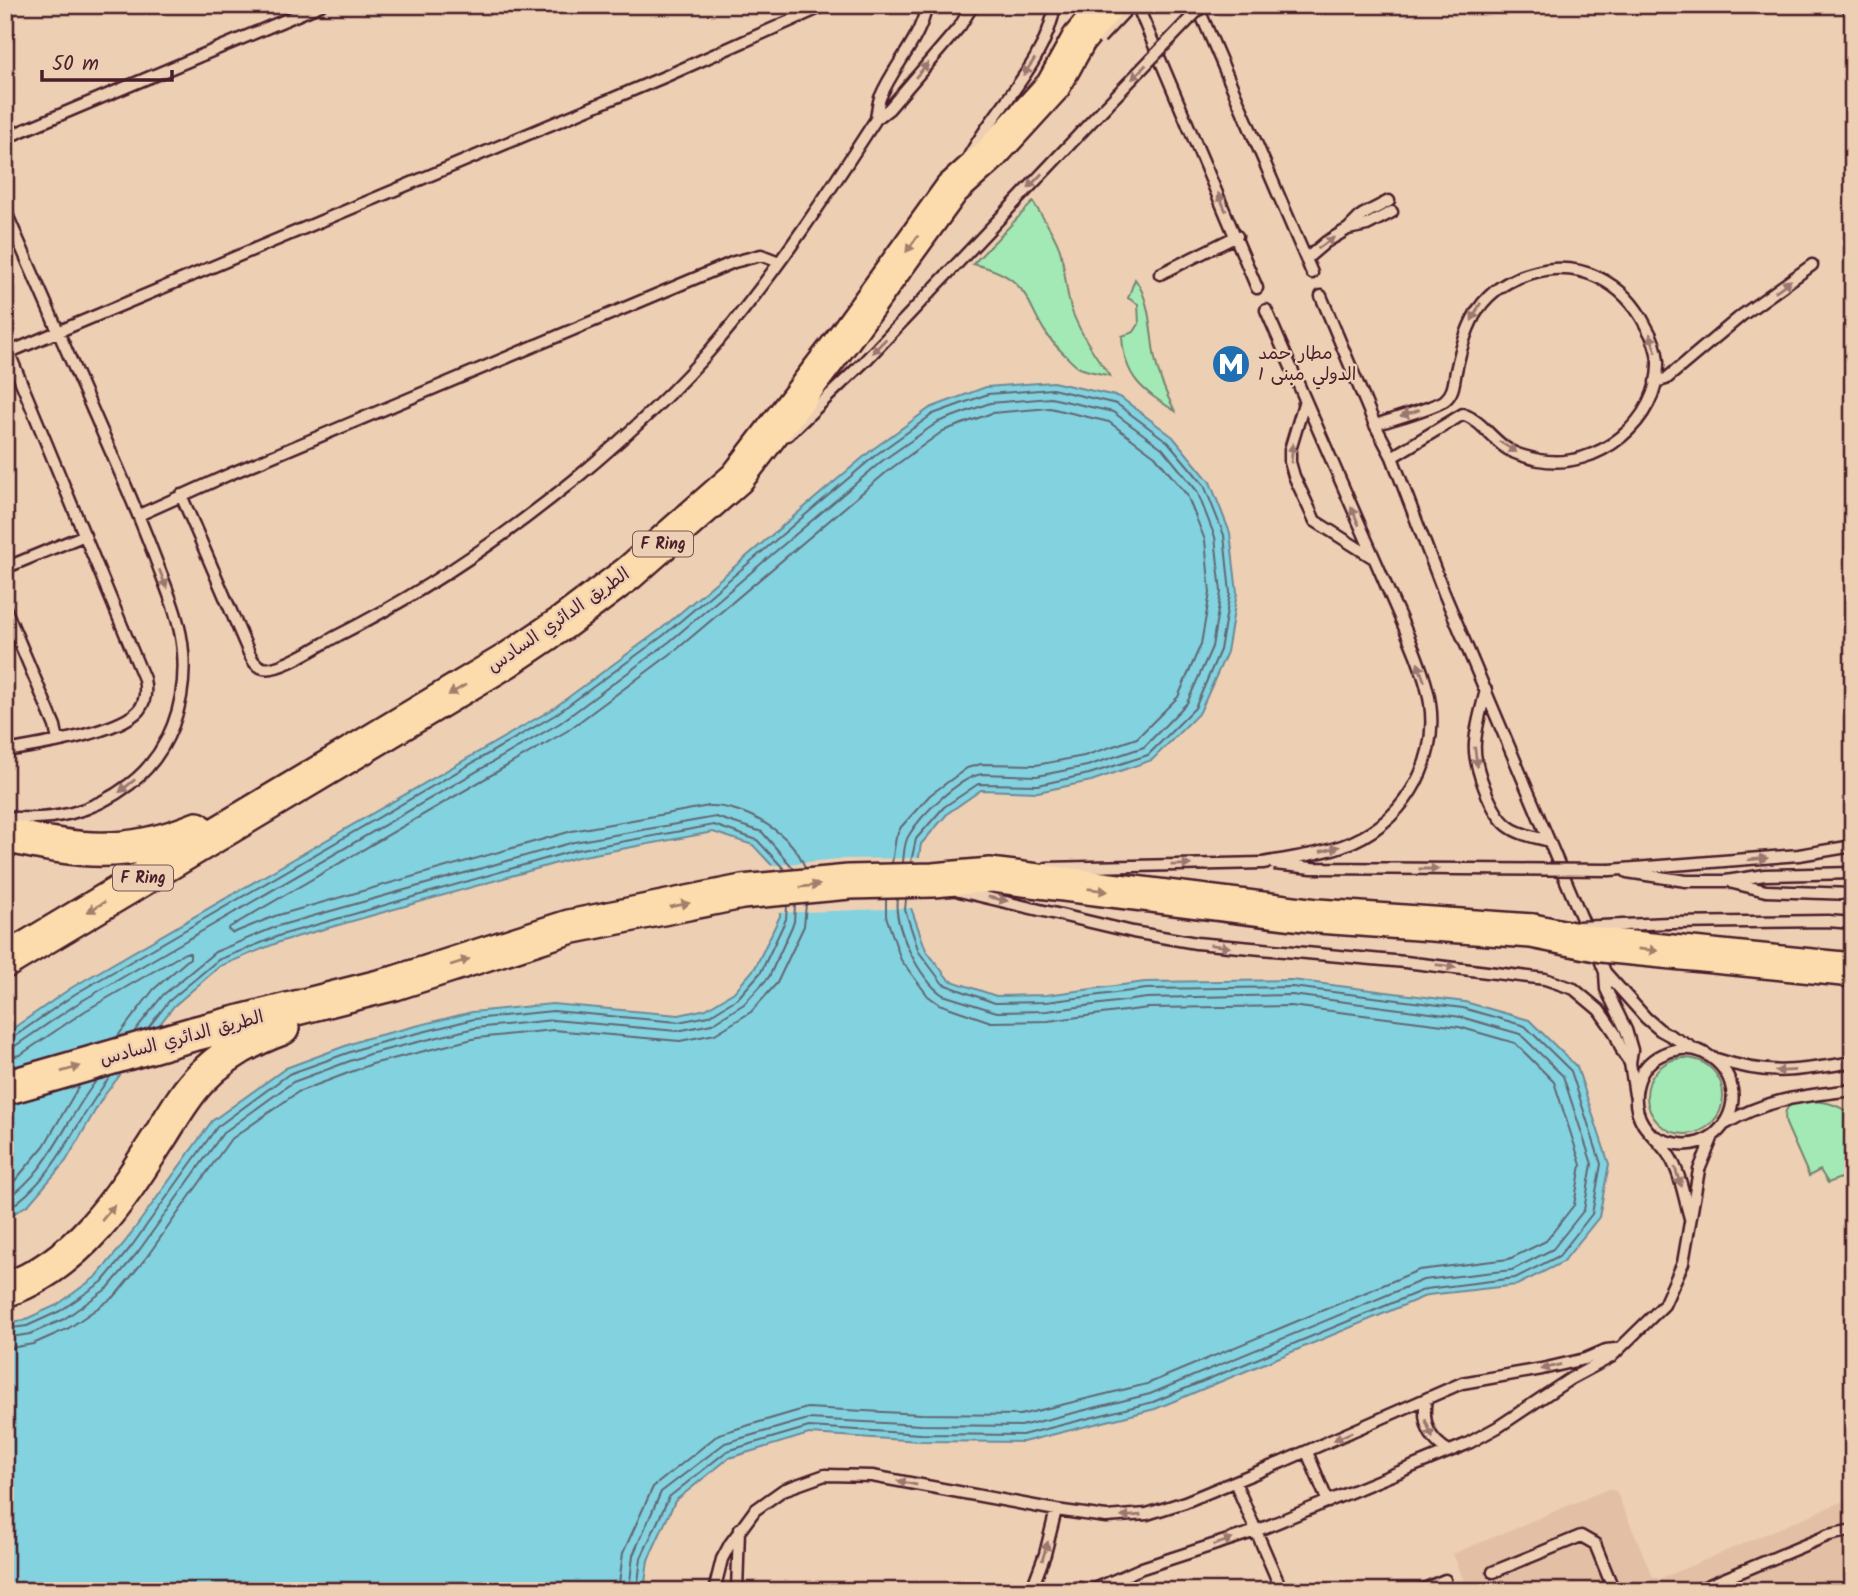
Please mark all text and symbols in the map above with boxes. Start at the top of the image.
scale bar [42,38,172,82]
text: 50 m [52,48,99,81]
one-way arrow [1022,58,1036,76]
one-way arrow [914,61,930,79]
one-way arrow [1131,63,1147,80]
one-way arrow [1028,172,1044,189]
one-way arrow [1216,192,1227,213]
one-way arrow [905,235,919,253]
one-way arrow [1317,236,1335,250]
one-way arrow [1774,279,1792,293]
one-way arrow [1471,302,1482,322]
one-way arrow [1647,333,1658,354]
one-way arrow [871,337,887,354]
place label: مطار حمد الدولي مبنى 1 [1258,340,1356,390]
metro station icon: مطار حمد الدولي مبنى 1 [1210,343,1252,385]
one-way arrow [1400,408,1421,419]
one-way arrow [1498,440,1518,453]
one-way arrow [1287,442,1298,464]
one-way arrow [1349,505,1360,526]
road number: F Ring [633,531,693,556]
street label: الطريق الدائري السادس [482,561,636,681]
one-way arrow [158,569,169,590]
one-way arrow [1415,661,1426,682]
one-way arrow [447,684,466,696]
one-way arrow [1471,746,1482,768]
one-way arrow [119,778,137,793]
one-way arrow [1319,843,1341,854]
one-way arrow [1747,853,1769,864]
one-way arrow [1171,859,1193,870]
one-way arrow [1419,863,1441,875]
road number: F Ring [113,866,173,890]
one-way arrow [799,880,821,891]
one-way arrow [1087,884,1109,895]
one-way arrow [987,893,1009,904]
one-way arrow [86,900,105,913]
one-way arrow [669,900,691,911]
one-way arrow [1209,941,1231,952]
one-way arrow [1637,945,1659,956]
one-way arrow [449,956,470,967]
one-way arrow [1436,961,1458,972]
street label: الطريق الدائري السادس [97,1003,267,1075]
one-way arrow [60,1063,82,1074]
one-way arrow [1774,1066,1796,1077]
one-way arrow [1673,1166,1684,1187]
one-way arrow [100,1204,116,1222]
one-way arrow [1540,1362,1562,1373]
one-way arrow [1423,1419,1435,1439]
one-way arrow [1333,1431,1354,1442]
one-way arrow [896,1477,918,1488]
one-way arrow [1120,1511,1142,1522]
one-way arrow [1212,1536,1233,1547]
one-way arrow [1041,1541,1051,1562]

